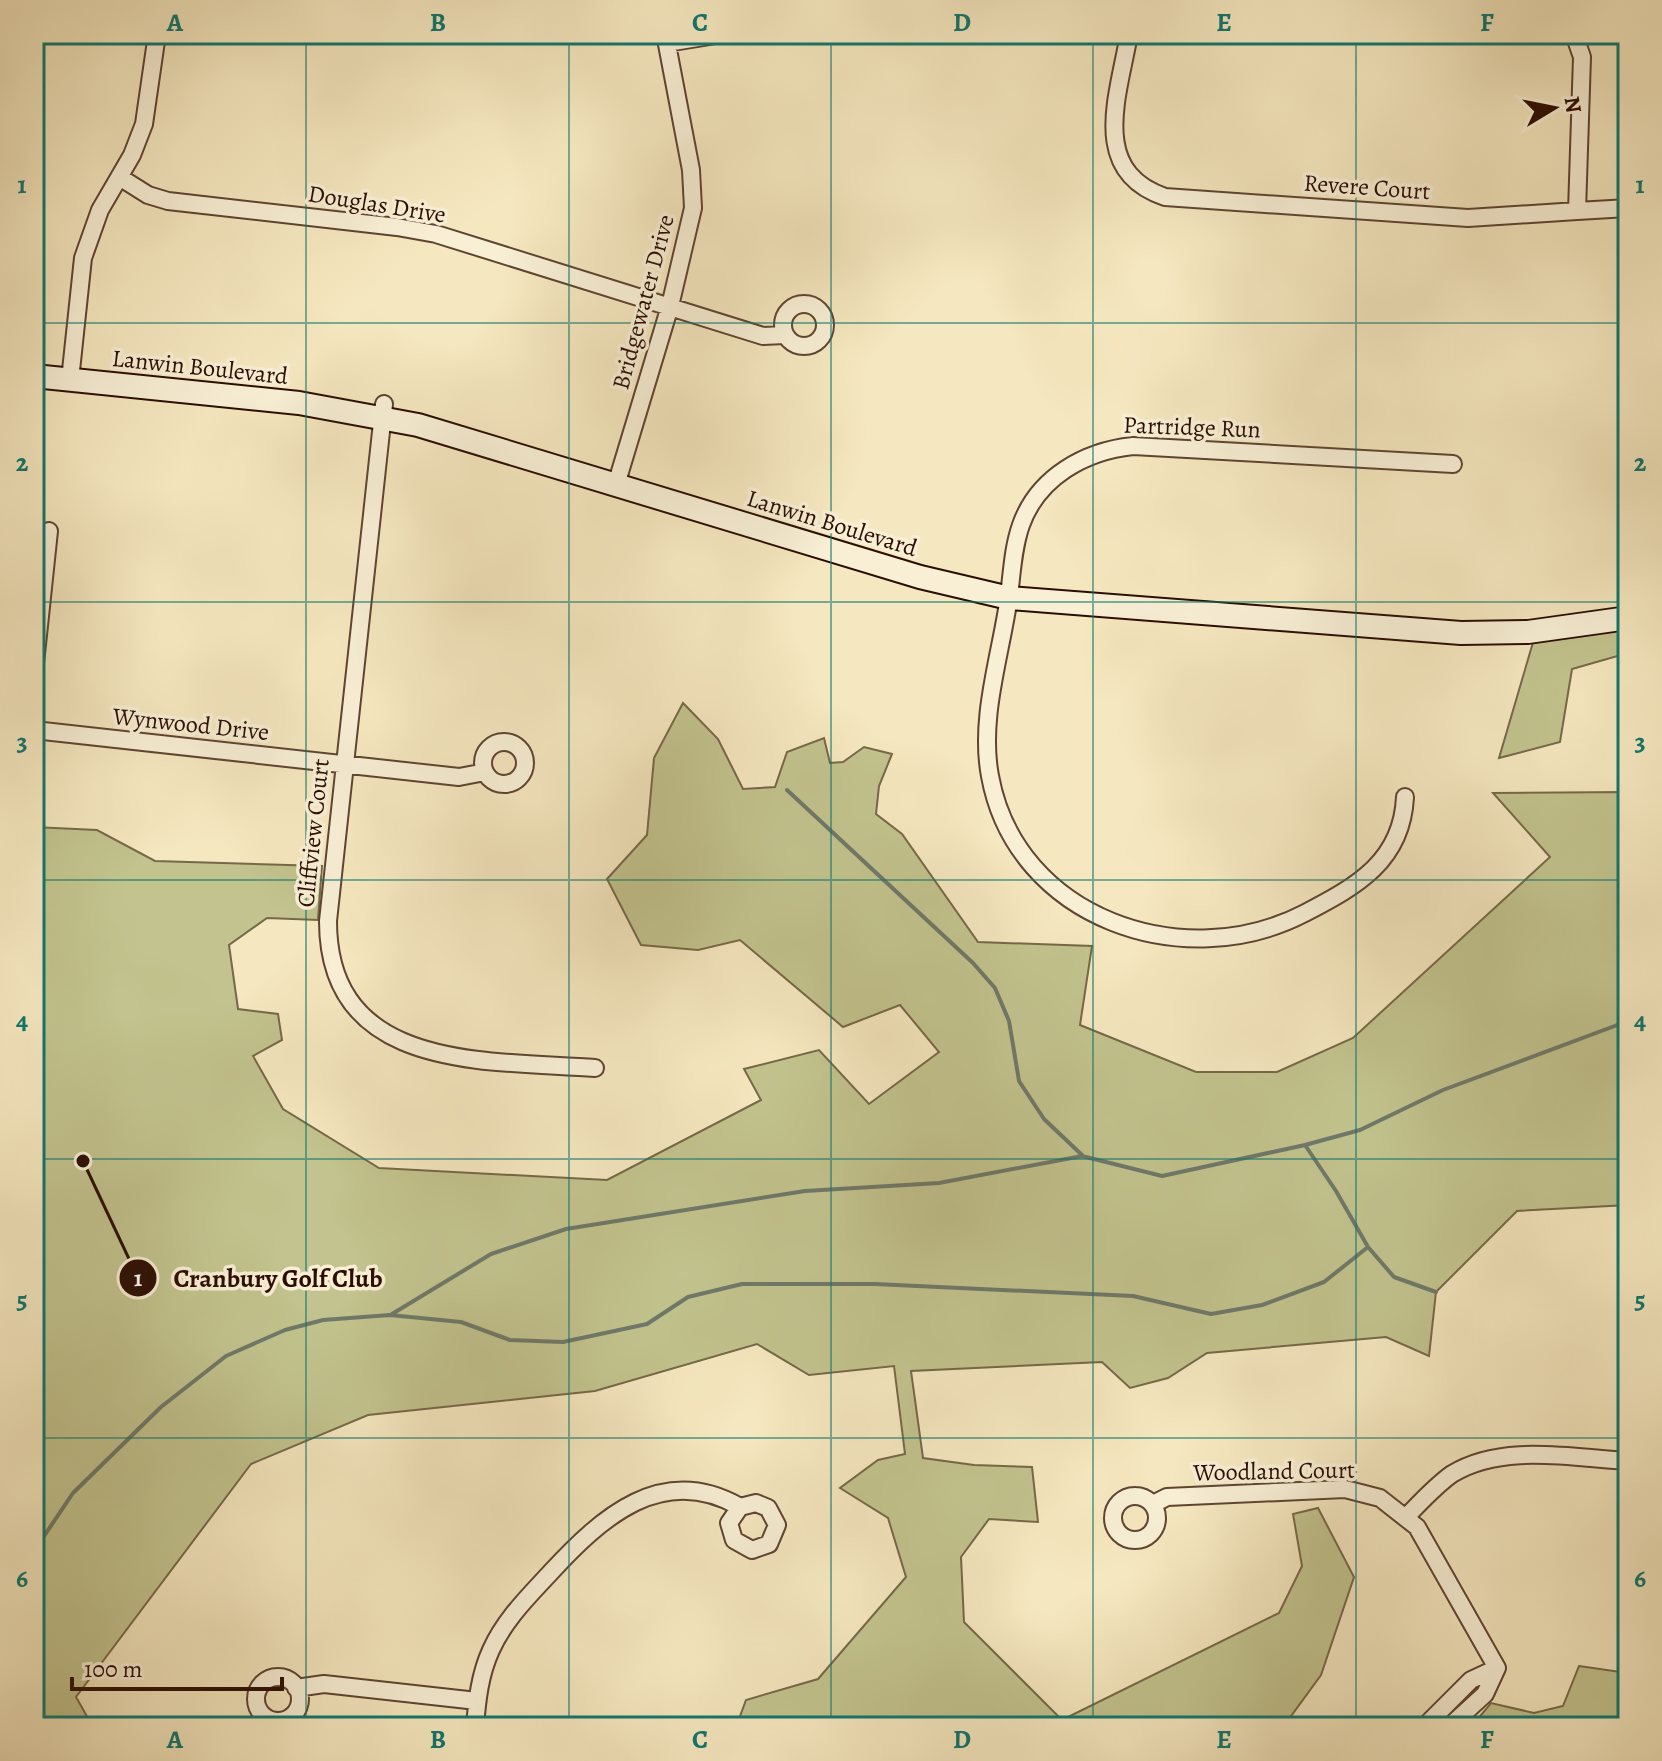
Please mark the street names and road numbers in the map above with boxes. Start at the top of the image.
street label: Revere Court [1303,167,1431,207]
street label: Douglas Drive [306,177,448,231]
street label: Bridgewater Drive [604,211,682,393]
street label: Lanwin Boulevard [111,342,290,392]
street label: Partridge Run [1123,409,1261,445]
street label: Lanwin Boulevard [743,482,921,564]
street label: Wynwood Drive [110,700,271,748]
street label: Cliffview Court [289,757,337,909]
street label: Woodland Court [1192,1454,1355,1488]

